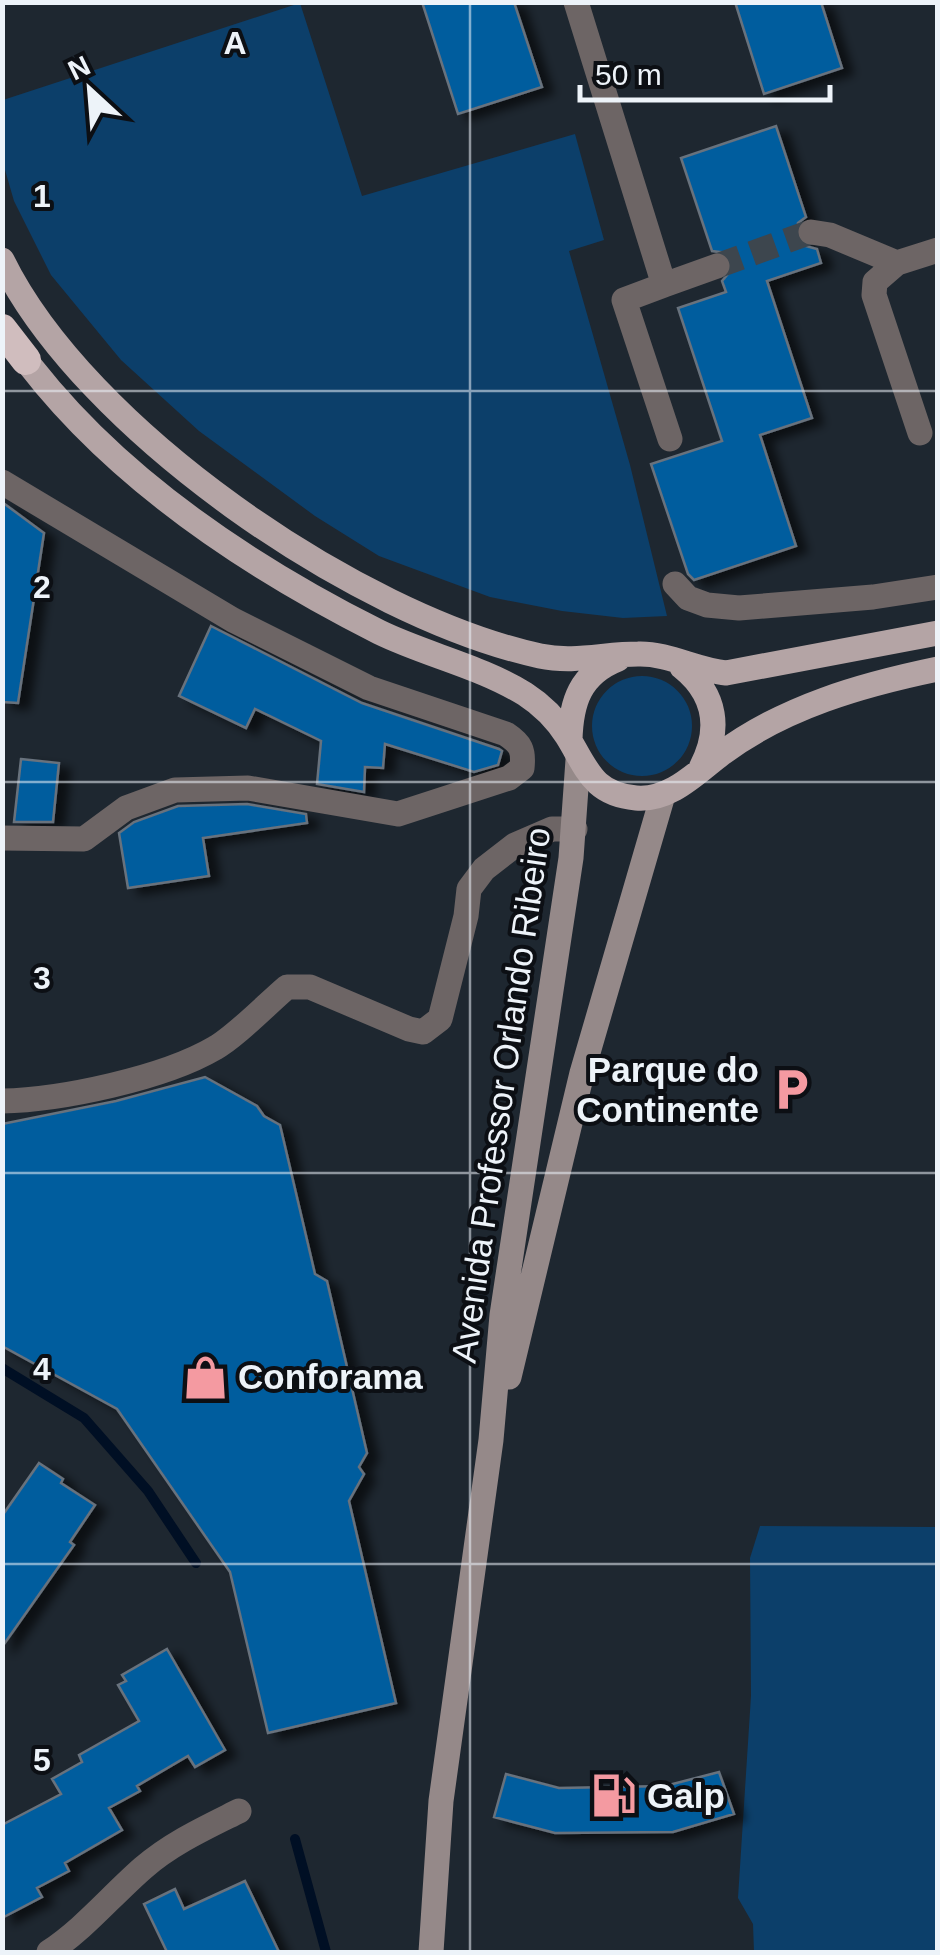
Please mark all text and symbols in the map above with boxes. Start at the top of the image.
text: A [223,25,247,61]
north arrow [40,40,140,140]
scale bar [580,40,830,102]
text: N [63,50,95,86]
text: 50 m [595,58,662,91]
text: 1 [33,178,51,214]
text: 2 [33,569,51,605]
street label: Avenida Professor Orlando Ribeiro [444,825,557,1365]
text: 3 [33,960,51,996]
place label: Parque do Continente [576,1050,759,1129]
parking icon: Parque do Continente [768,1066,816,1114]
text: 4 [33,1351,51,1387]
shop icon: Conforama [181,1353,229,1401]
place label: Conforama [238,1357,423,1396]
text: 5 [33,1742,51,1778]
fuel station icon: Galp [590,1772,638,1820]
place label: Galp [647,1776,725,1815]

